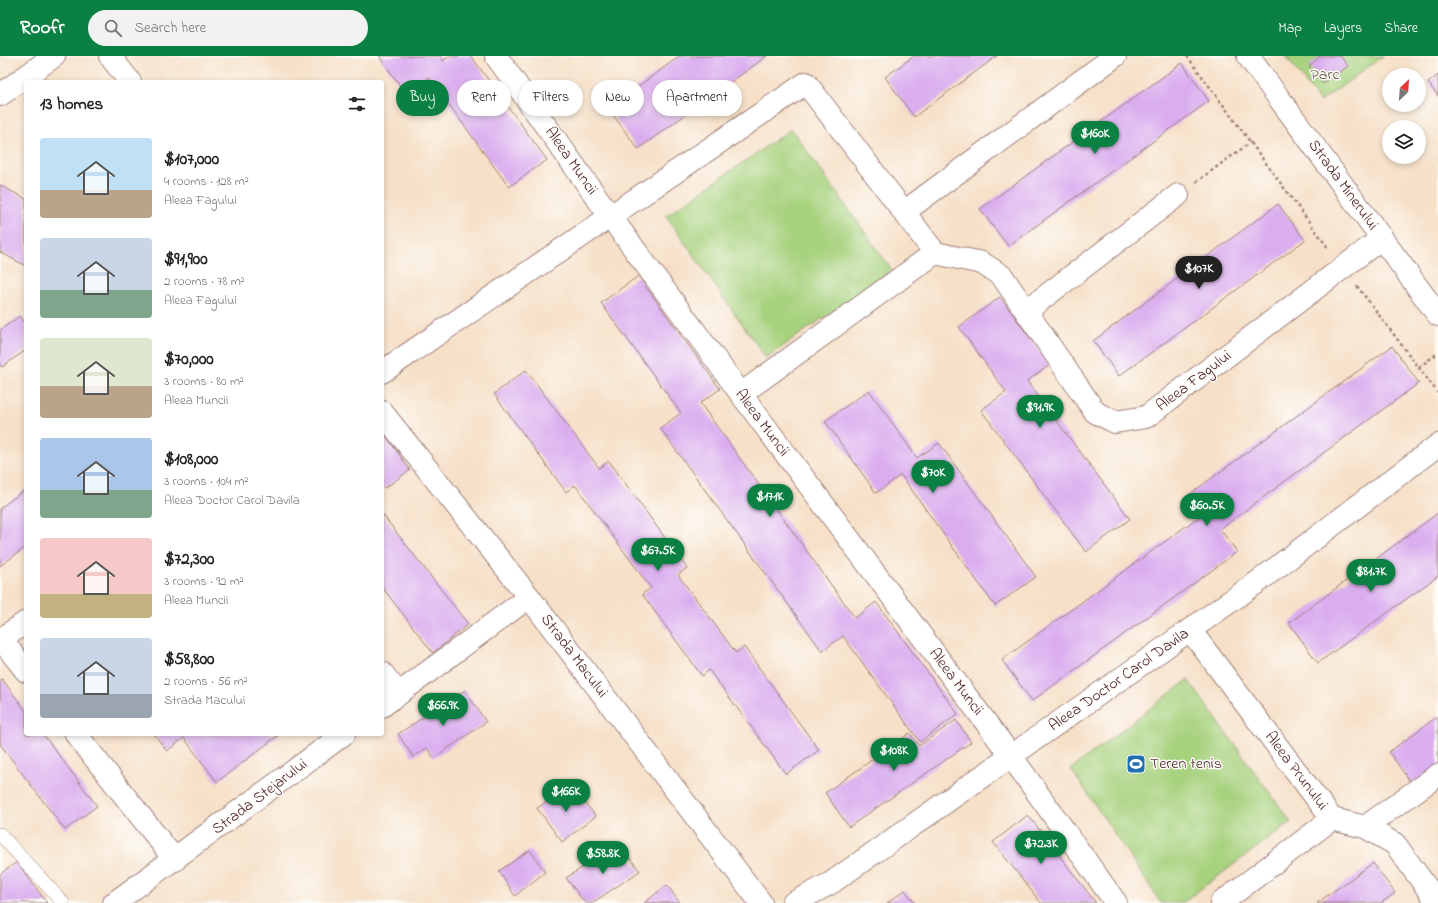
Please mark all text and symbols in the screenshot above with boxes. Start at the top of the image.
search box [88,10,368,46]
text: Roofr [20,15,64,42]
icon: search [102,17,124,39]
text: Search here [134,17,206,39]
text: Map [1278,18,1302,39]
text: Layers [1324,18,1362,39]
text: Share [1384,18,1418,39]
park label: Parc [1310,63,1340,87]
north arrow [1382,68,1426,112]
map controls [1382,68,1426,164]
chip: Buy [396,80,449,116]
chip: Rent [457,80,511,116]
chip: Filters [519,80,583,116]
chip: New [591,80,644,116]
chip: Apartment [652,80,742,116]
text: 13 homes [40,92,103,117]
icon: filters [346,93,368,115]
button: layers [1382,120,1426,164]
pin: $160K [1067,121,1123,155]
street label: Aleea Muncii [538,122,604,200]
text: $160K [1080,124,1110,143]
street label: Strada Minerului [1302,135,1384,236]
text: $107,000 [164,147,219,172]
icon: home [72,154,120,202]
text: 4 rooms · 128 m² [164,172,249,191]
text: Aleea Fagului [164,191,237,210]
text: $91,900 [164,247,208,272]
icon: home [72,254,120,302]
pin: $107K [1171,256,1227,290]
text: $107K [1184,259,1214,278]
text: 2 rooms · 78 m² [164,272,245,291]
text: Aleea Fagului [164,291,237,310]
street label: Aleea Fagului [1151,344,1237,418]
text: $70,000 [164,347,214,372]
icon: home [72,354,120,402]
text: 3 rooms · 80 m² [164,372,244,391]
street label: Aleea Muncii [729,384,795,462]
text: Aleea Muncii [164,391,228,410]
pin: $91.9K [1007,395,1073,429]
text: $91.9K [1026,398,1054,417]
text: $108,000 [164,447,218,472]
icon: home [72,454,120,502]
pin: $70K [909,460,957,494]
text: $70K [920,463,946,482]
text: 3 rooms · 104 m² [164,472,248,491]
pin: $171K [742,484,798,518]
text: $171K [756,487,784,506]
text: Aleea Doctor Carol Davila [164,491,300,510]
pin: $60.5K [1174,493,1240,527]
text: $60.5K [1189,496,1225,515]
pin: $67.5K [625,538,691,572]
text: $67.5K [640,541,676,560]
text: $72,300 [164,547,214,572]
icon: home [72,554,120,602]
pin: $81.7K [1338,559,1404,593]
text: $81.7K [1355,562,1387,581]
text: 3 rooms · 92 m² [164,572,244,591]
text: Aleea Muncii [164,591,228,610]
street label: Strada Macului [534,609,614,703]
street label: Aleea Doctor Carol Davila [1044,622,1194,738]
street label: Aleea Muncii [923,643,989,721]
text: $58,800 [164,647,214,672]
icon: home [72,654,120,702]
text: 2 rooms · 56 m² [164,672,248,691]
text: Strada Macului [164,691,245,710]
pin: $66.9K [410,693,476,727]
text: $66.9K [427,696,459,715]
street label: Aleea Prunului [1258,726,1334,816]
pin: $108K [866,738,922,772]
text: $108K [880,741,908,760]
place label: Teren tenis [1150,752,1222,776]
street label: Strada Stejarului [207,753,313,841]
sports icon: Teren tenis [1125,753,1147,775]
pin: $166K [538,779,594,813]
text: $166K [551,782,581,801]
pin: $72.3K [1008,831,1074,865]
text: $72.3K [1024,834,1058,853]
pin: $58.8K [570,841,636,875]
text: $58.8K [586,844,620,863]

